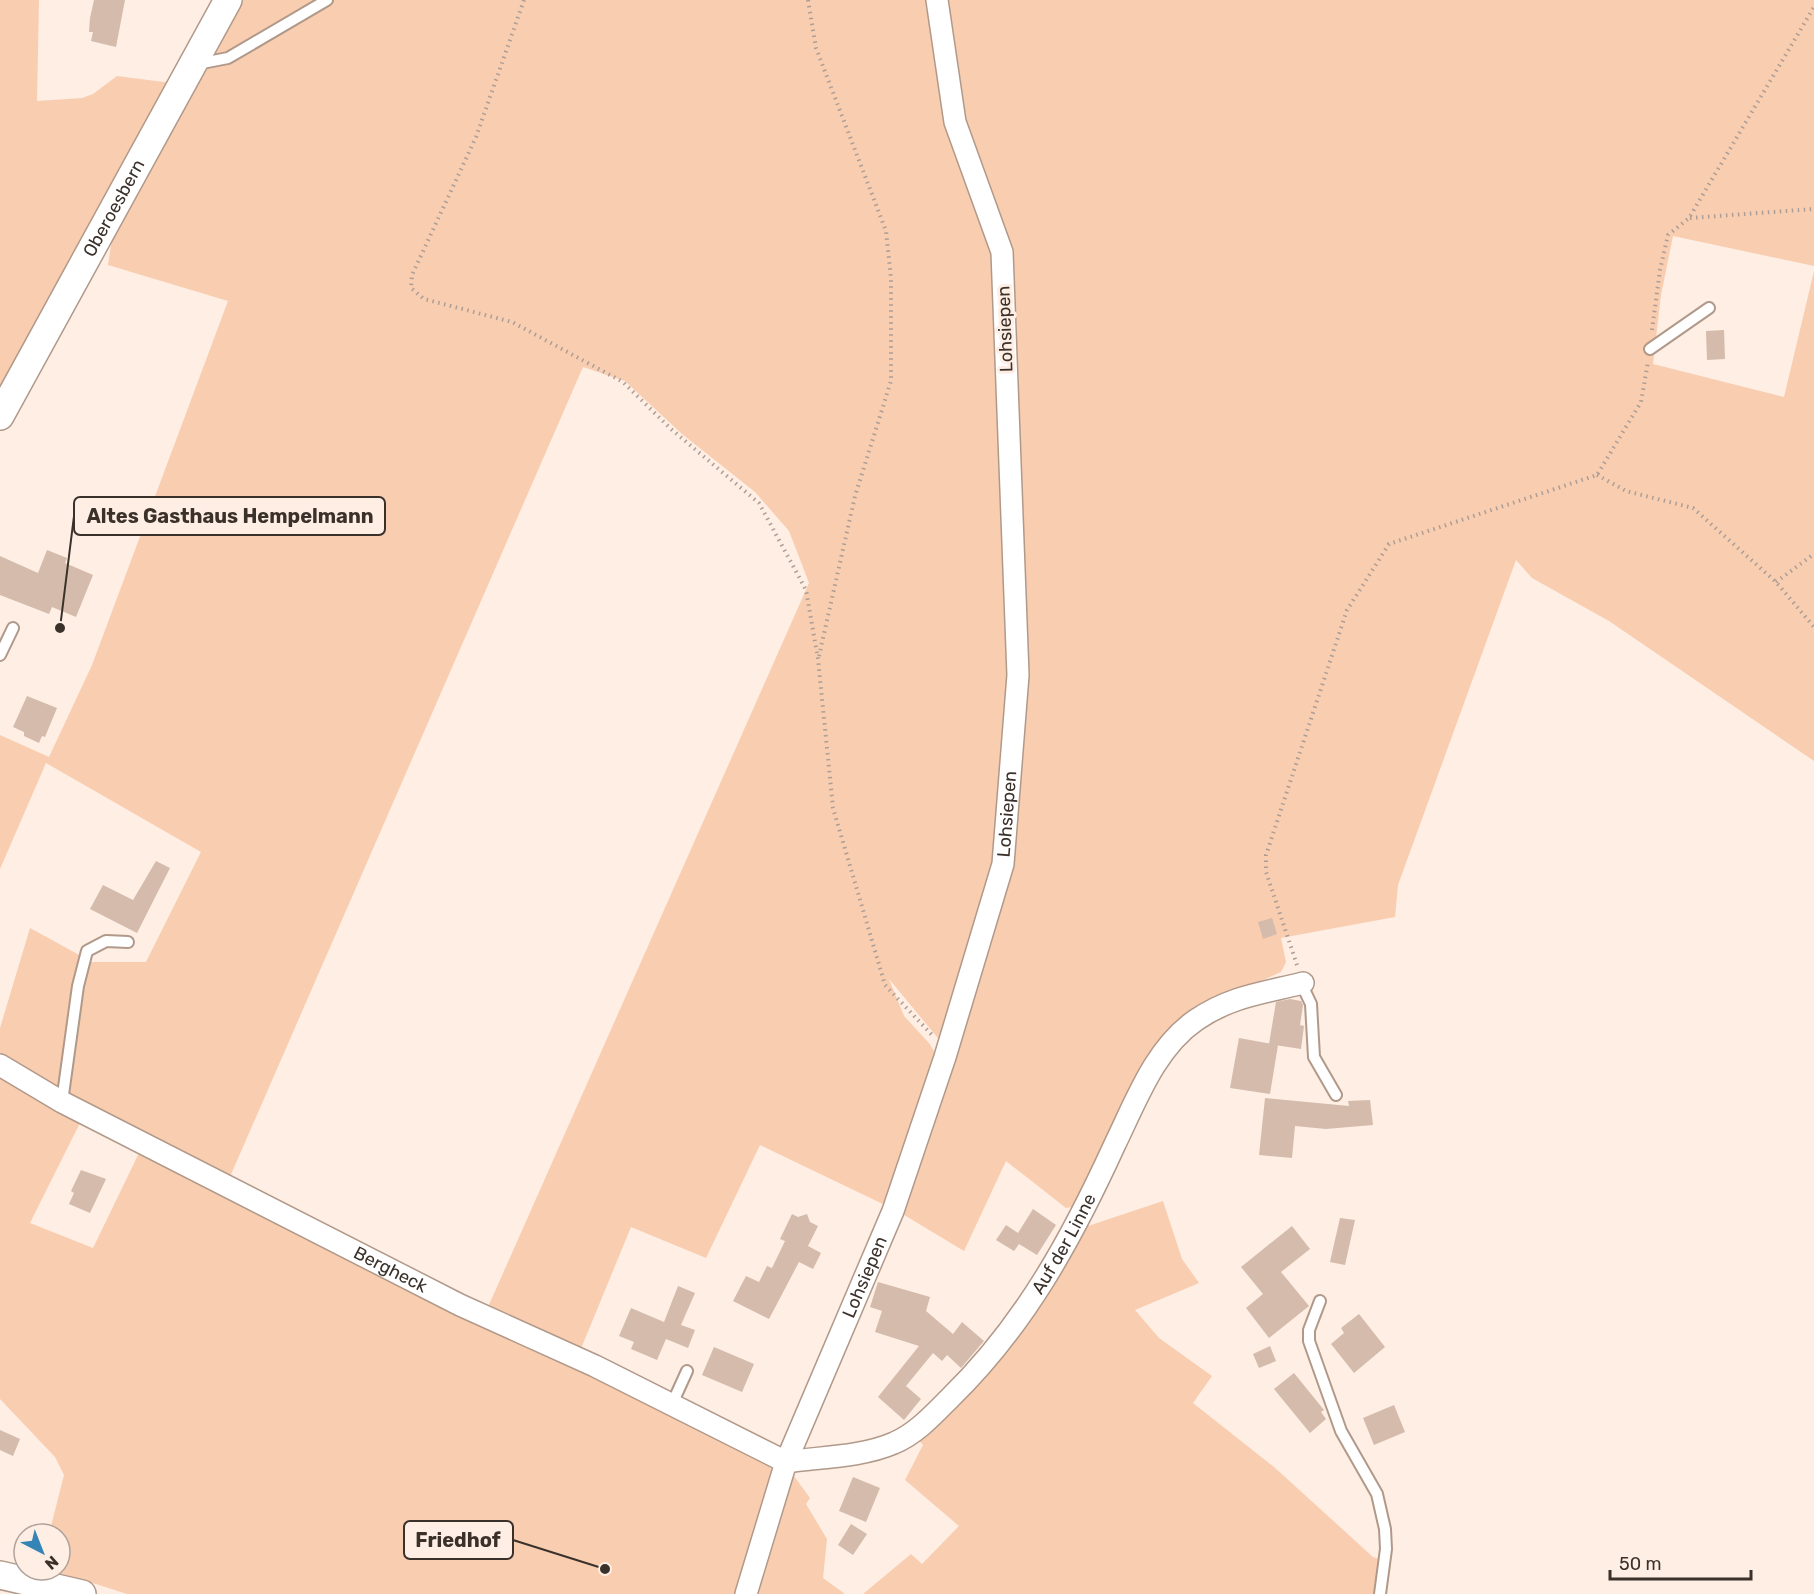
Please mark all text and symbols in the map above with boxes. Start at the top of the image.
street label: Oberoesbern [78,156,149,261]
street label: Lohsiepen [992,285,1018,373]
callout: Altes Gasthaus Hempelmann [74,497,385,535]
text: Altes Gasthaus Hempelmann [86,504,374,528]
street label: Lohsiepen [993,770,1021,858]
street label: Auf der Linne [1027,1190,1101,1298]
street label: Lohsiepen [838,1233,892,1321]
street label: Bergheck [350,1242,432,1298]
callout: Friedhof [404,1521,513,1559]
north arrow [12,1522,72,1582]
text: Friedhof [415,1528,501,1552]
scale bar [1610,1543,1751,1581]
text: N [41,1552,62,1574]
text: 50 m [1619,1553,1662,1575]

